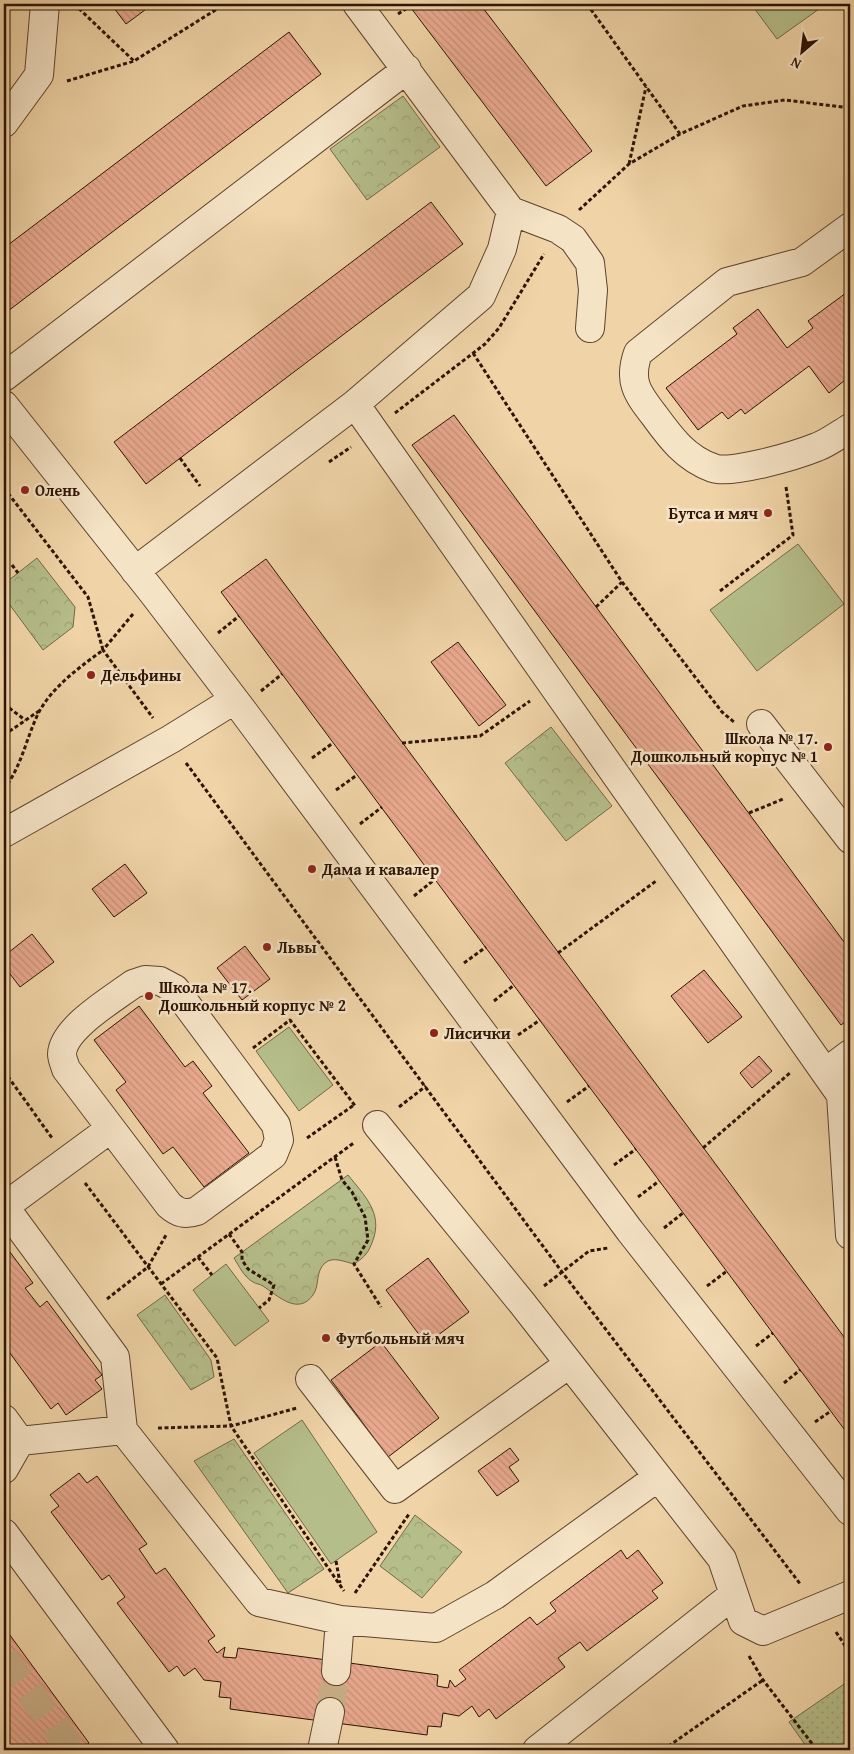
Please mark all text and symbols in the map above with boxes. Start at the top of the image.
north arrow [776,28,826,78]
text: N [787,52,805,75]
place label: Олень [35,478,80,502]
marker: Олень [19,484,31,496]
place label: Бутса и мяч [668,501,759,525]
marker: Бутса и мяч [762,507,774,519]
place label: Дельфины [100,663,182,687]
marker: Дельфины [85,669,97,681]
place label: Школа № 17. Дошкольный корпус № 1 [630,726,818,768]
marker: Школа № 17. Дошкольный корпус № 1 [822,741,834,753]
place label: Дама и кавалер [321,857,439,881]
marker: Дама и кавалер [306,863,318,875]
place label: Львы [277,935,317,959]
marker: Львы [261,941,273,953]
place label: Школа № 17. Дошкольный корпус № 2 [158,975,346,1017]
marker: Школа № 17. Дошкольный корпус № 2 [143,990,155,1002]
place label: Лисички [444,1021,511,1045]
marker: Лисички [428,1027,440,1039]
place label: Футбольный мяч [336,1326,465,1350]
marker: Футбольный мяч [320,1332,332,1344]

